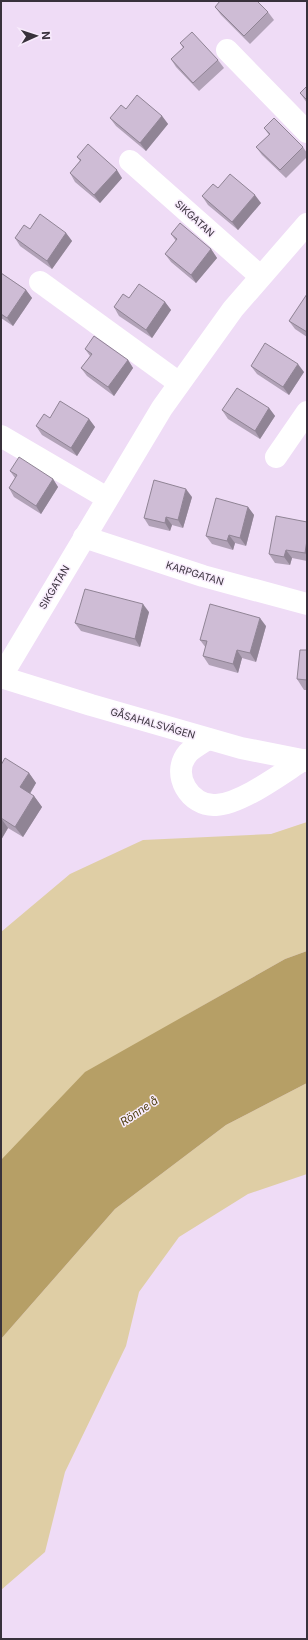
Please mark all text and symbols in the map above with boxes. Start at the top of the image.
north arrow [16,16,56,56]
text: N [39,31,53,40]
street label: SIKGATAN [173,197,217,239]
street label: KARPGATAN [165,559,225,587]
street label: SIKGATAN [36,563,72,611]
street label: GÅSAHALSVÄGEN [109,704,197,741]
water label: Rönne å [117,1093,161,1129]

